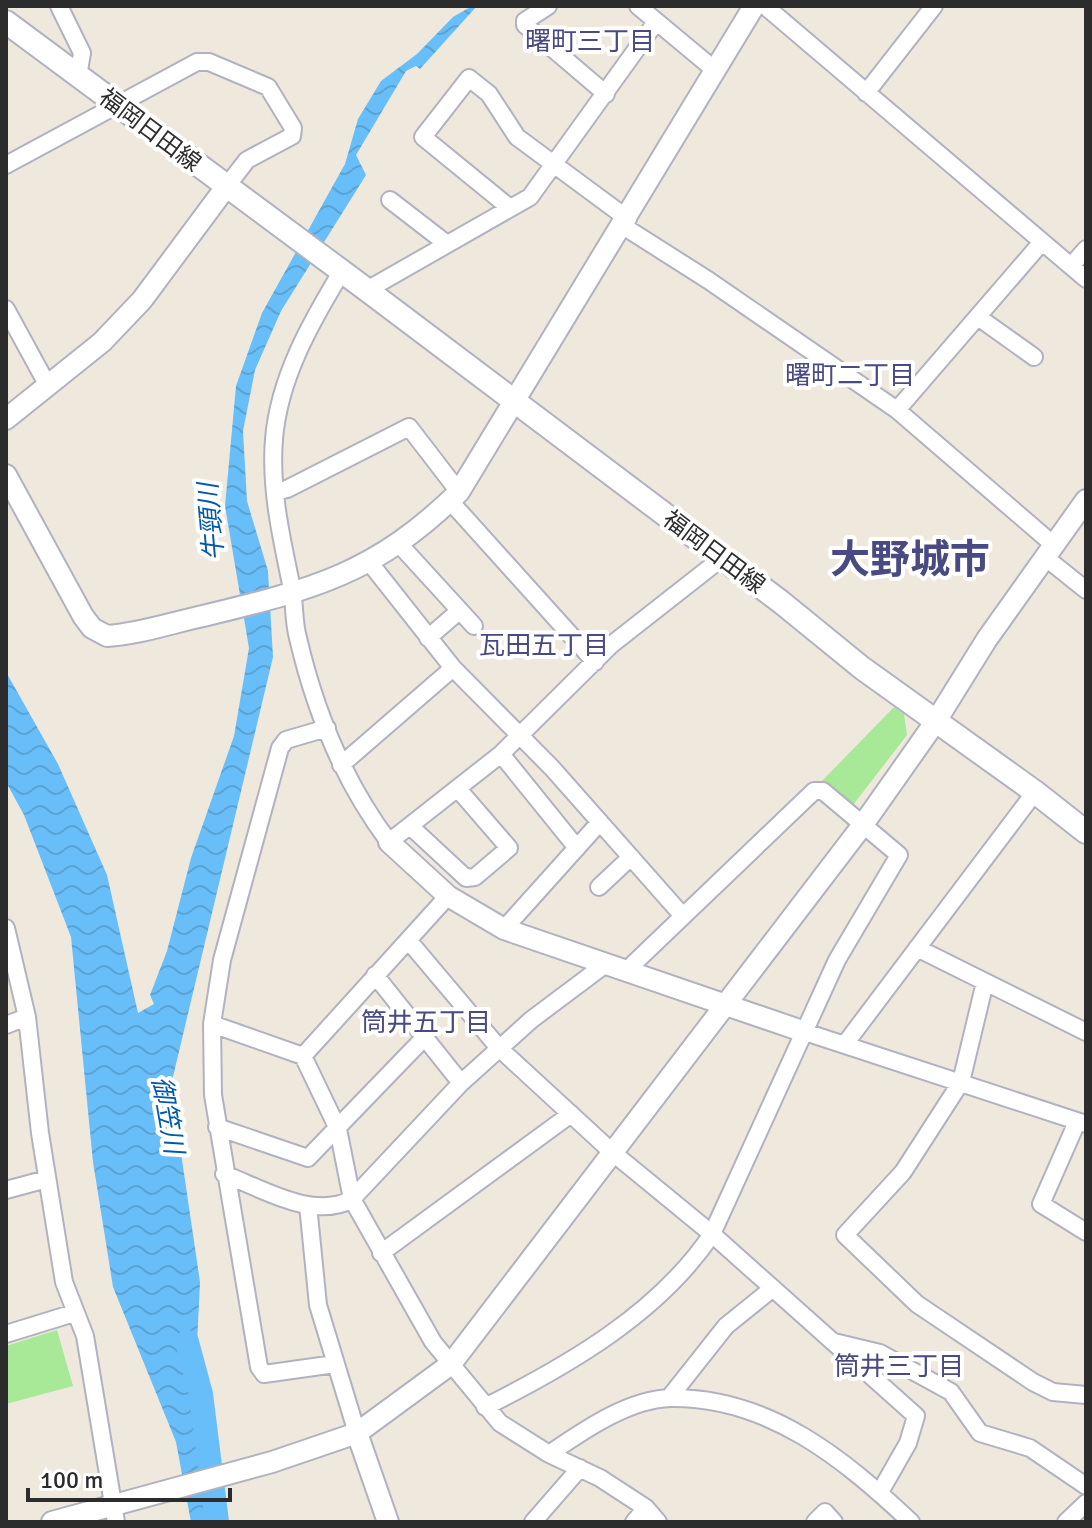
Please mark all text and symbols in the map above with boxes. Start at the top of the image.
district label: 曙町三丁目 [525,26,655,58]
street label: 福岡日田線 [93,82,207,178]
district label: 曙町二丁目 [785,360,915,392]
water label: 牛頸川 [192,479,231,562]
street label: 福岡日田線 [657,504,771,600]
district label: 大野城市 [830,535,990,585]
district label: 瓦田五丁目 [479,630,609,662]
district label: 筒井五丁目 [361,1007,491,1039]
water label: 御笠川 [144,1074,190,1159]
district label: 筒井三丁目 [834,1351,964,1383]
scale bar [28,1452,230,1502]
text: 100 m [40,1465,103,1495]

